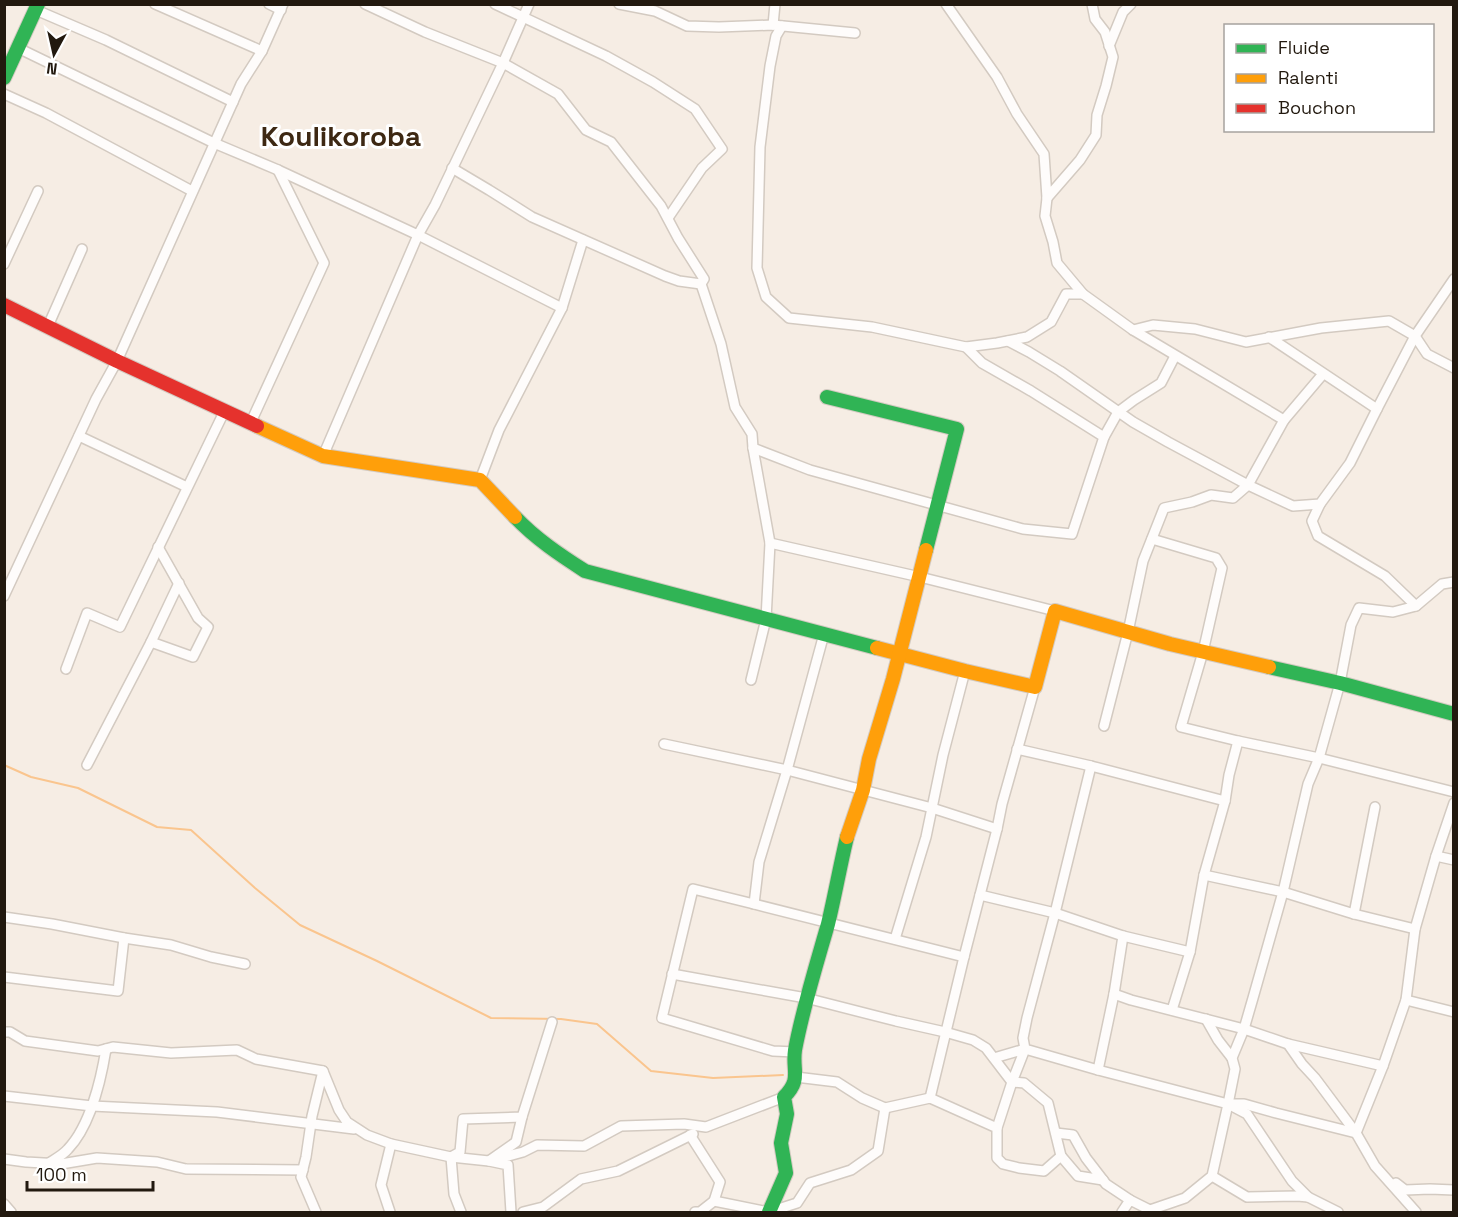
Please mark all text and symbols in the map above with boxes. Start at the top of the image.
north arrow [24,24,84,84]
legend [1224,24,1434,132]
text: Fluide [1278,36,1330,59]
text: N [45,57,59,80]
text: Ralenti [1278,66,1338,89]
text: Bouchon [1278,96,1356,119]
district label: Koulikoroba [261,118,421,154]
scale bar [27,1154,153,1192]
text: 100 m [36,1163,87,1186]

